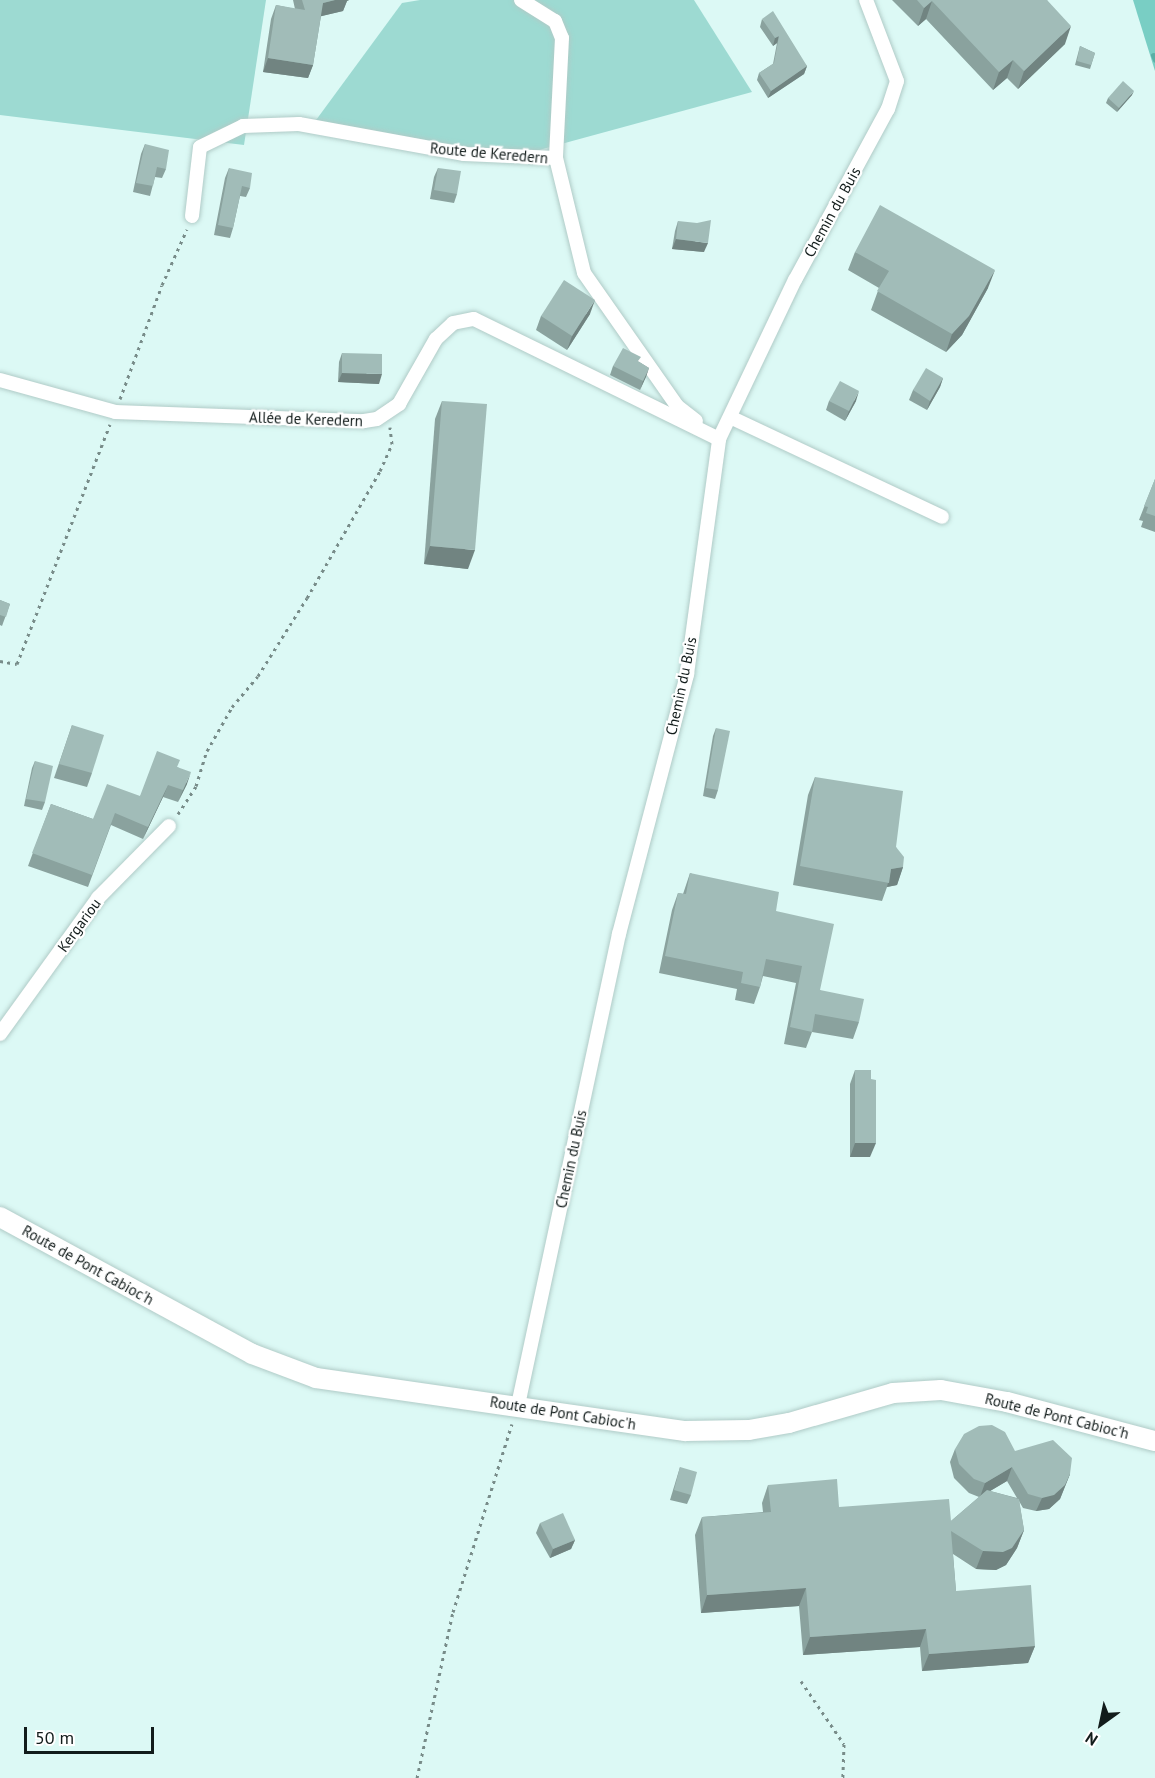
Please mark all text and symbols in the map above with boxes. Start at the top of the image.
street label: Route de Keredern [429,139,549,167]
street label: Chemin du Buis [800,164,864,260]
street label: Allée de Keredern [249,408,363,430]
street label: Chemin du Buis [662,635,700,737]
street label: Kergariou [54,895,104,955]
street label: Chemin du Buis [552,1108,590,1210]
street label: Route de Pont Cabioc'h [19,1221,157,1309]
street label: Route de Pont Cabioc'h [983,1389,1131,1443]
street label: Route de Pont Cabioc'h [489,1393,637,1433]
north arrow [1071,1694,1131,1754]
scale bar [27,1715,158,1753]
text: 50 m [35,1726,74,1749]
text: N [1081,1728,1101,1750]

